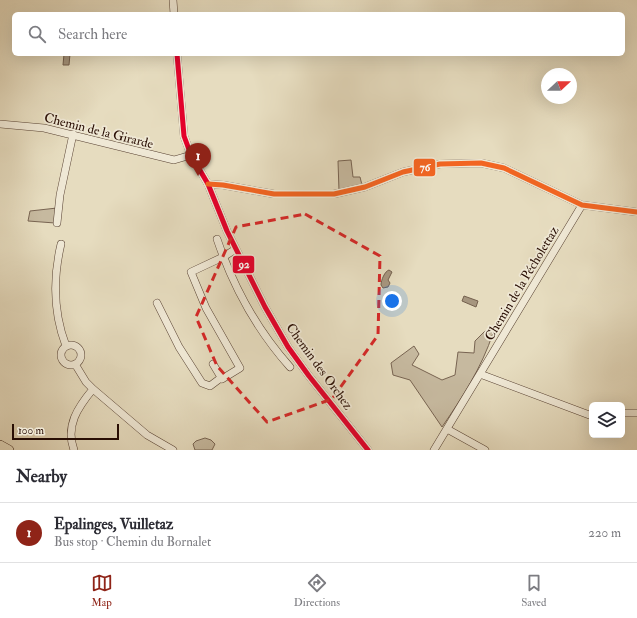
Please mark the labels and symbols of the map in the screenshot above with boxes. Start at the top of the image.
north arrow [541,68,577,104]
street label: Chemin de la Girarde [43,110,156,152]
pin: 1 [185,143,211,176]
line badge: 76 [413,158,436,177]
text: 76 [420,161,432,174]
street label: Chemin de la Pécholettaz [481,223,563,344]
line badge: 92 [232,255,255,274]
text: 92 [237,258,250,271]
your location [382,291,402,311]
street label: Chemin des Orchez [282,320,356,413]
scale bar [12,422,119,441]

